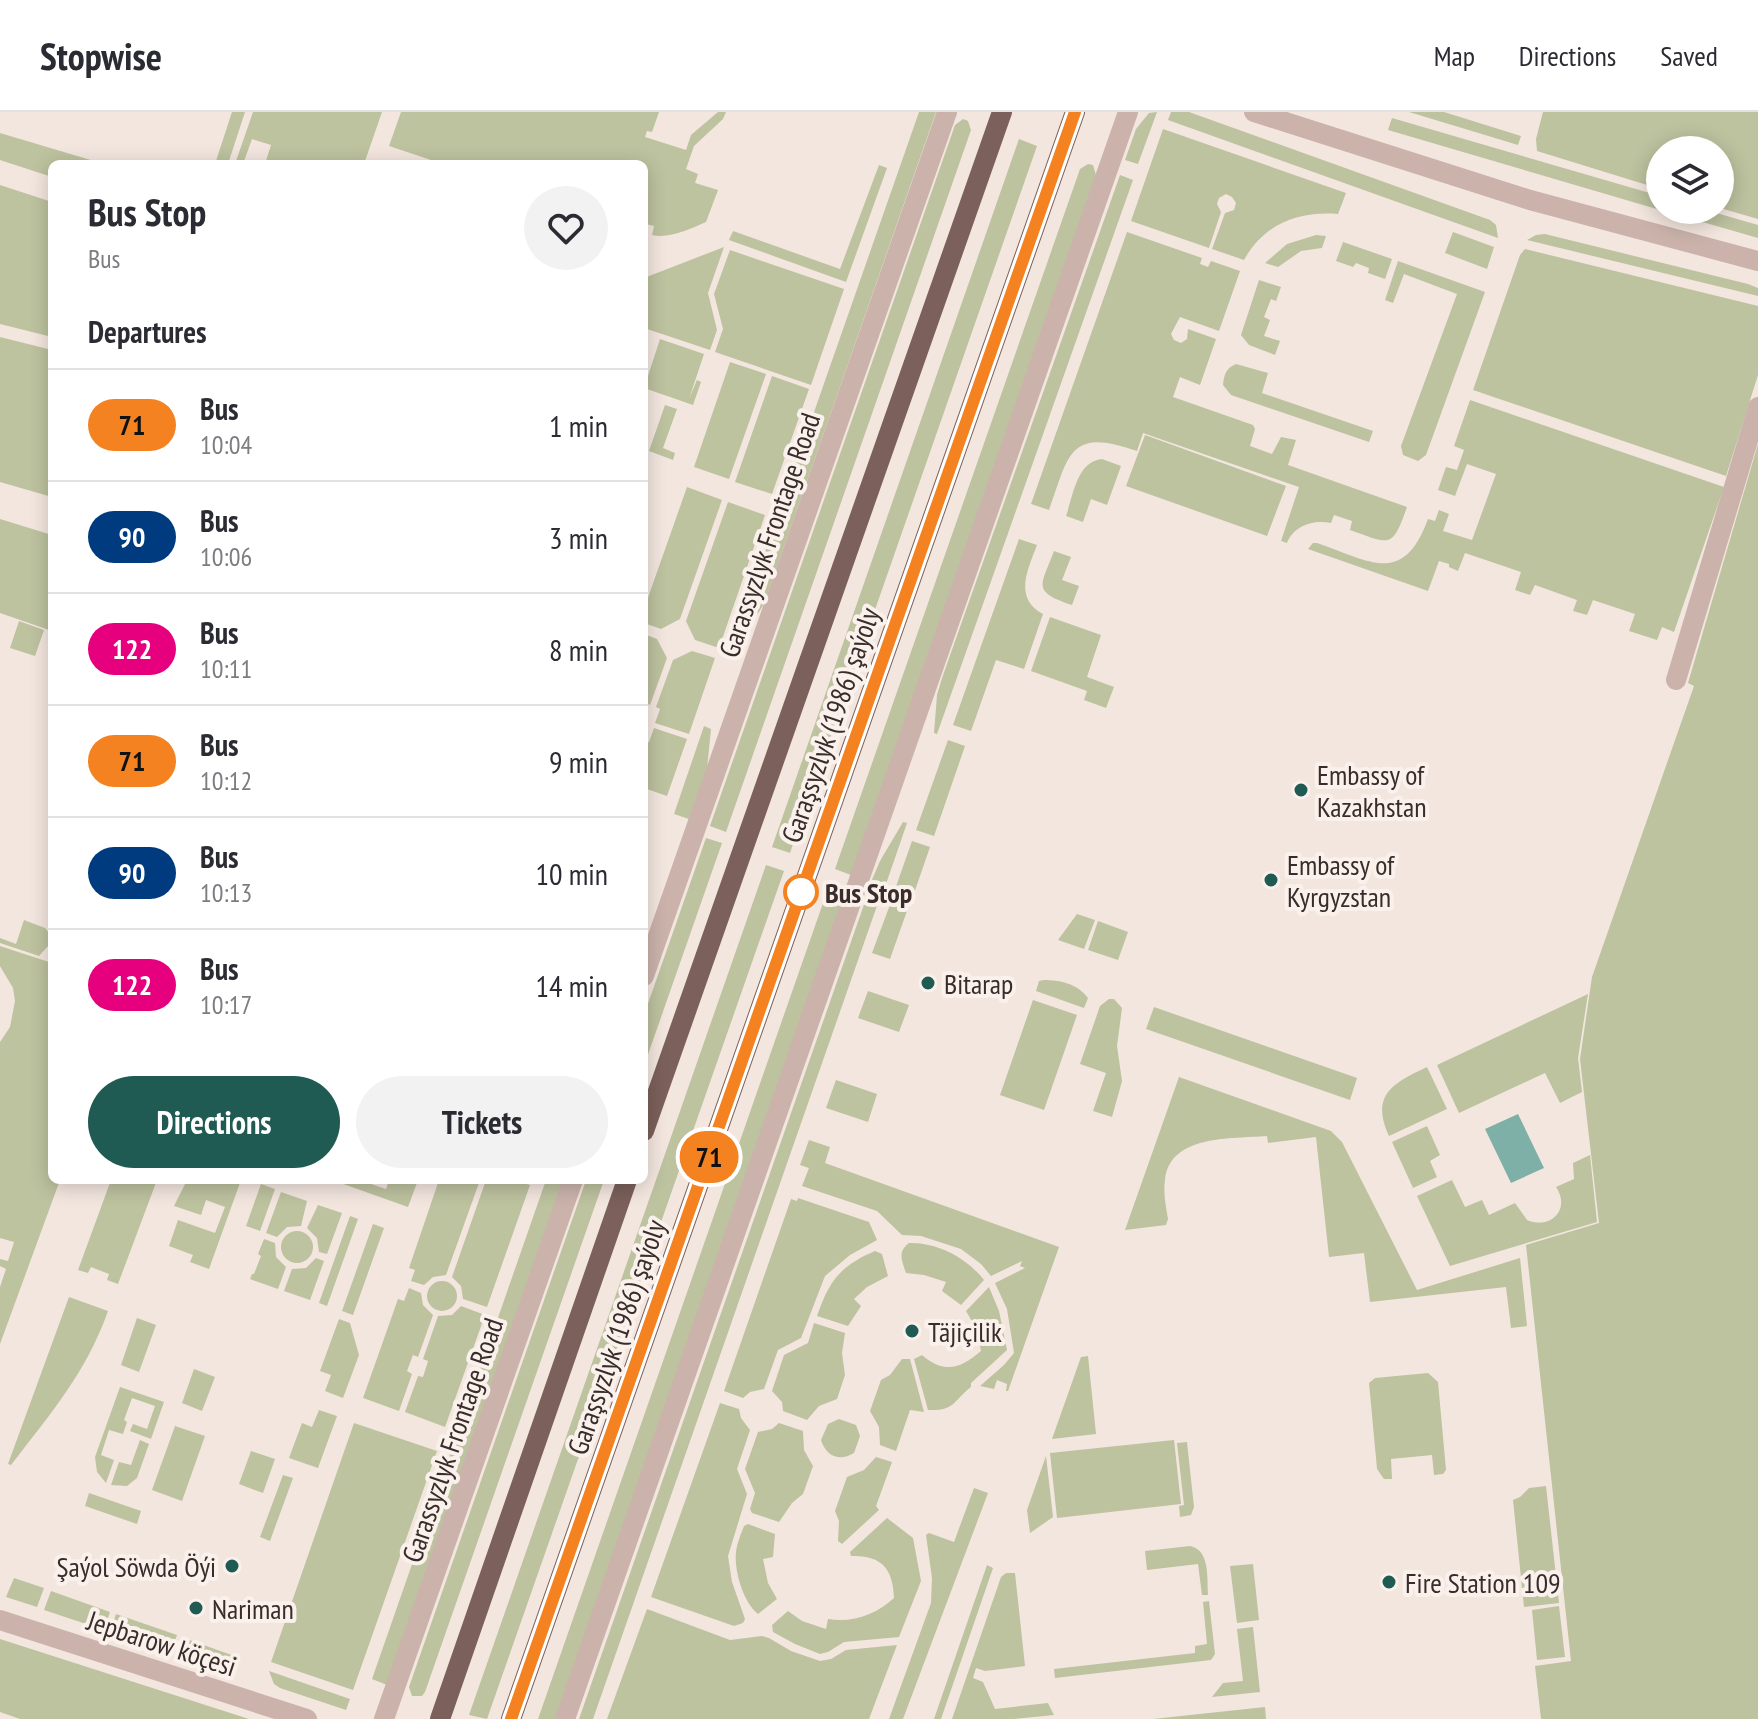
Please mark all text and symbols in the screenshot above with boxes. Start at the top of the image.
text: Stopwise [40,31,162,80]
text: Map [1434,37,1475,74]
text: Directions [1519,37,1616,74]
text: Saved [1660,37,1718,74]
map controls [1646,136,1734,224]
button: layers [1646,136,1734,224]
button: heart [524,186,608,270]
text: Bus Stop [88,187,206,236]
text: Bus [88,242,120,275]
text: Departures [88,312,206,351]
text: Bus [200,389,239,428]
text: 71 [119,406,145,443]
text: 1 min [549,406,608,445]
street label: Garassyzlyk Frontage Road [710,408,828,662]
text: 10:04 [200,428,252,461]
text: Bus [200,501,239,540]
text: 90 [119,518,145,555]
text: 3 min [549,518,608,557]
text: 10:06 [200,540,252,573]
street label: Garaşsyzlyk (1986) şaýoly [772,602,888,847]
text: Bus [200,613,239,652]
text: 122 [112,630,152,667]
text: 8 min [549,630,608,669]
text: 10:11 [200,652,252,685]
text: Bus [200,725,239,764]
text: 71 [119,742,145,779]
text: 9 min [549,742,608,781]
place label: Embassy of Kazakhstan [1317,756,1427,825]
text: 10:12 [200,764,252,797]
marker: Embassy of Kazakhstan [1292,781,1310,799]
text: Bus [200,837,239,876]
place label: Embassy of Kyrgyzstan [1287,846,1396,915]
text: 90 [119,854,145,891]
text: 10 min [535,854,608,893]
marker: Embassy of Kyrgyzstan [1262,871,1280,889]
place label: Bus Stop [825,874,912,911]
marker: Bus Stop [784,875,818,909]
text: 10:13 [200,876,252,909]
text: Bus [200,949,239,988]
place label: Bitarap [944,965,1013,1002]
text: 122 [112,966,152,1003]
text: 14 min [535,966,608,1005]
marker: Bitarap [919,974,937,992]
text: 10:17 [200,988,252,1021]
button: Directions [88,1076,340,1168]
button: Tickets [356,1076,608,1168]
line badge: 71 [673,1131,745,1183]
text: 71 [696,1138,722,1175]
street label: Garaşsyzlyk (1986) şaýoly [558,1214,674,1459]
street label: Garassyzlyk Frontage Road [393,1313,511,1567]
place label: Täjiçilik [928,1313,1002,1350]
marker: Täjiçilik [903,1322,921,1340]
place label: Şaýol Söwda Öýi [56,1548,216,1585]
marker: Şaýol Söwda Öýi [223,1557,241,1575]
place label: Fire Station 109 [1405,1564,1561,1601]
marker: Fire Station 109 [1380,1573,1398,1591]
place label: Nariman [212,1590,294,1627]
marker: Nariman [187,1599,205,1617]
street label: Jepbarow köçesi [82,1601,241,1684]

